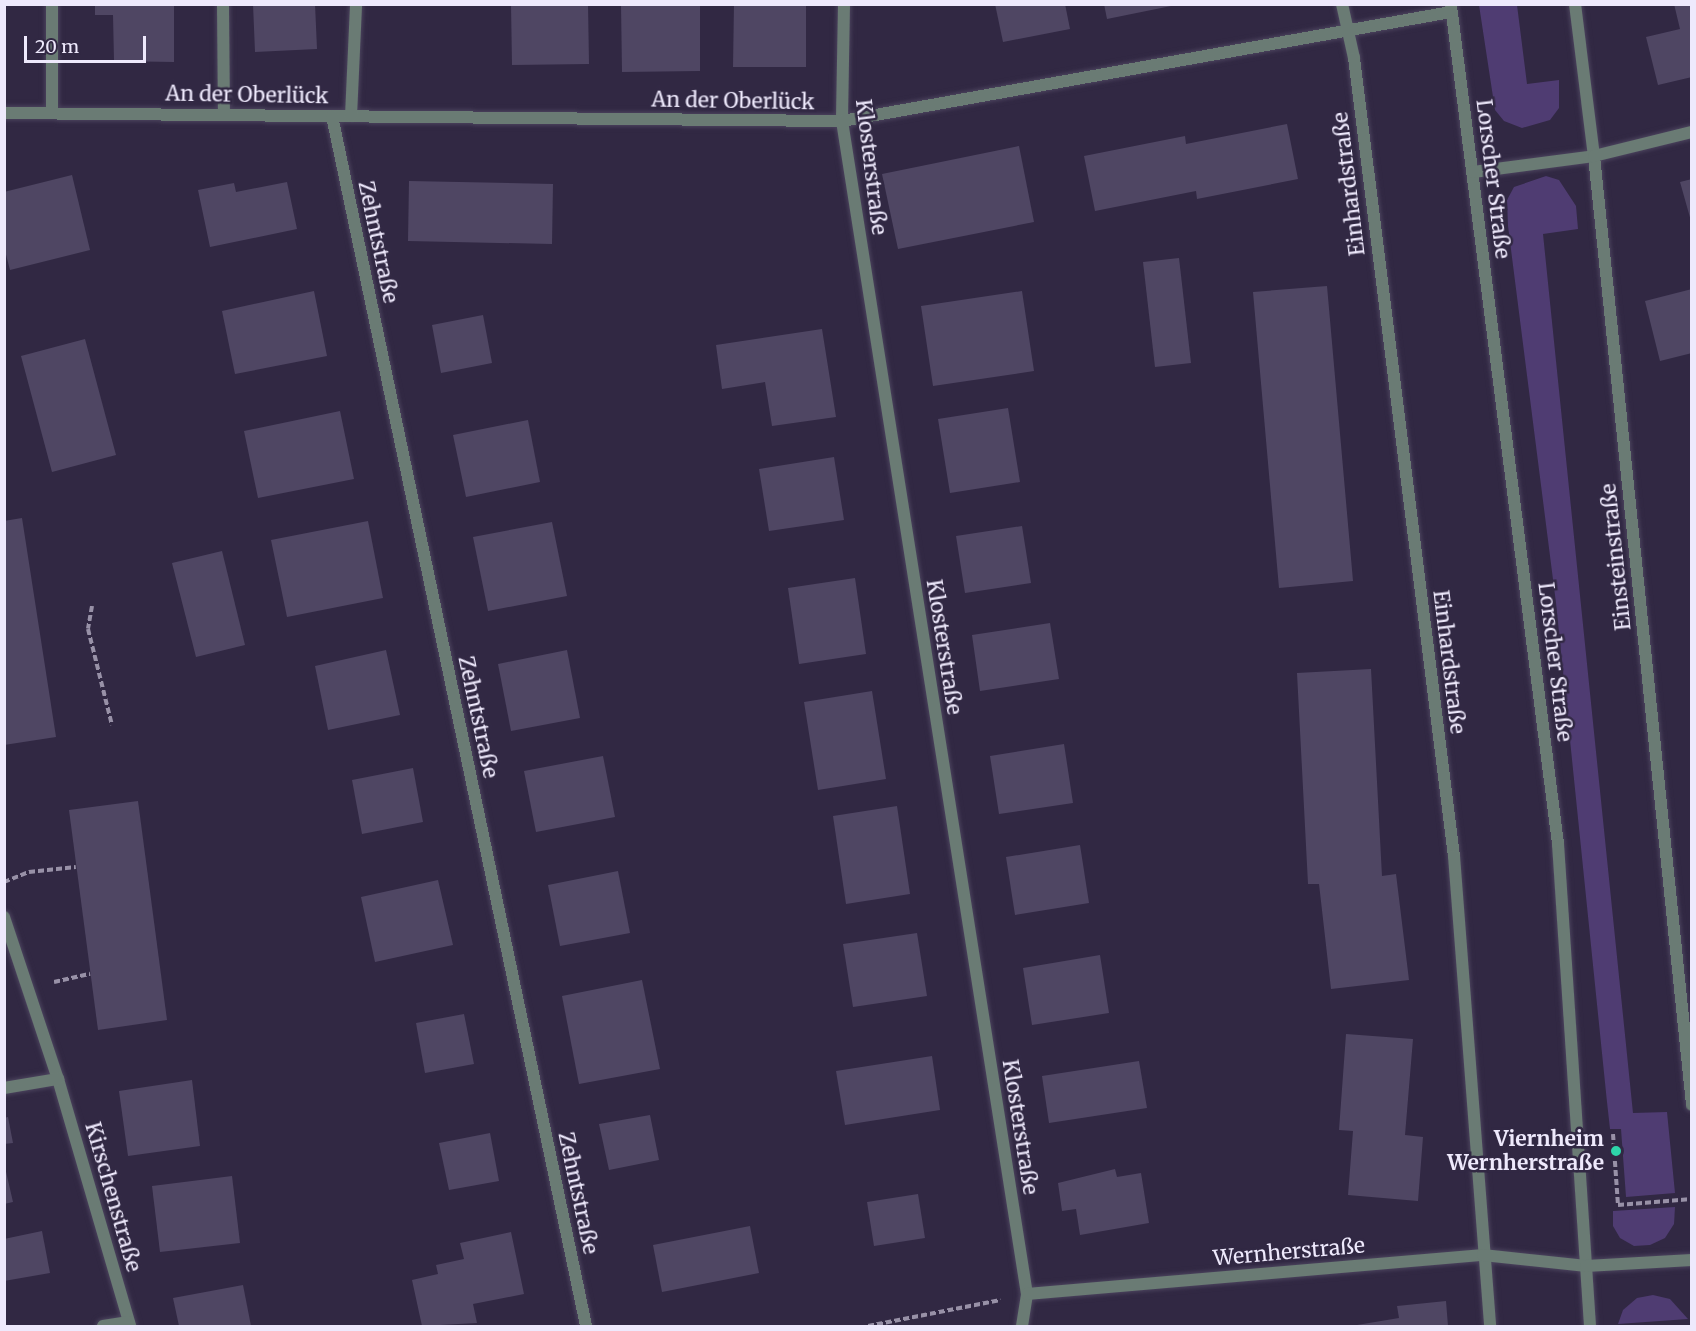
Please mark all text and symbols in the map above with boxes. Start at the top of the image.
scale bar [27,24,148,62]
text: 20 m [35,35,79,58]
street label: An der Oberlück [165,81,329,109]
street label: An der Oberlück [651,87,815,115]
street label: Klosterstraße [850,98,892,236]
street label: Lorscher Straße [1471,98,1515,260]
street label: Einhardstraße [1328,111,1370,257]
street label: Zehntstraße [353,179,403,305]
street label: Einsteinstraße [1596,482,1636,632]
street label: Klosterstraße [921,578,967,716]
street label: Lorscher Straße [1533,581,1577,743]
street label: Einhardstraße [1428,589,1470,735]
street label: Zehntstraße [453,654,503,780]
street label: Klosterstraße [997,1058,1043,1196]
street label: Kirschenstraße [80,1119,146,1275]
place label: Viernheim Wernherstraße [1447,1126,1604,1176]
street label: Zehntstraße [553,1130,603,1256]
marker: Viernheim Wernherstraße [1609,1144,1623,1158]
street label: Wernherstraße [1212,1233,1366,1271]

